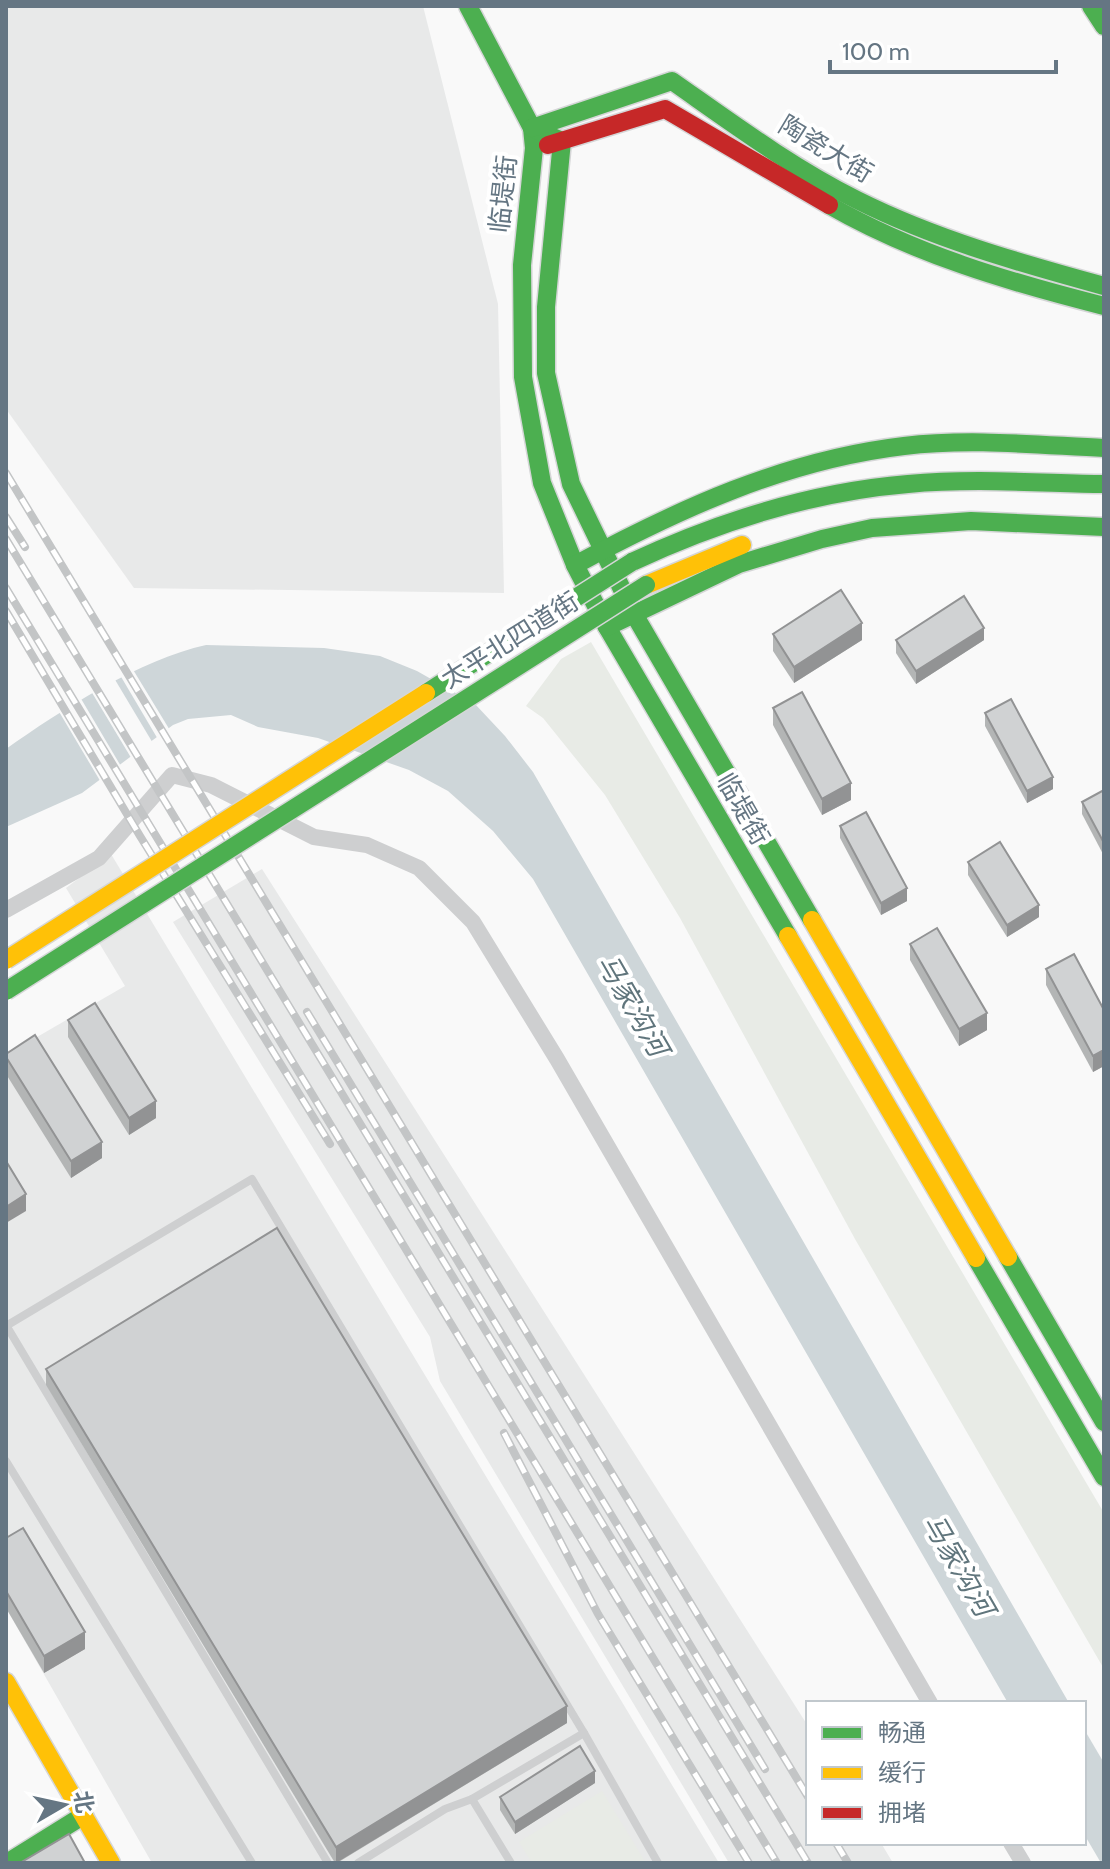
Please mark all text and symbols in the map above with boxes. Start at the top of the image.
scale bar [830,24,1056,74]
text: 100 m [842,37,910,66]
street label: 陶瓷大街 [773,108,879,190]
street label: 临堤街 [483,154,523,234]
street label: 太平北四道街 [435,585,585,695]
street label: 临堤街 [710,767,776,851]
water label: 马家沟河 [590,948,678,1066]
water label: 马家沟河 [916,1508,1004,1626]
legend [806,1701,1086,1845]
text: 畅通 [878,1718,926,1747]
text: 缓行 [878,1758,926,1787]
north arrow [24,1765,104,1845]
text: 北 [68,1789,98,1815]
text: 拥堵 [878,1798,926,1827]

